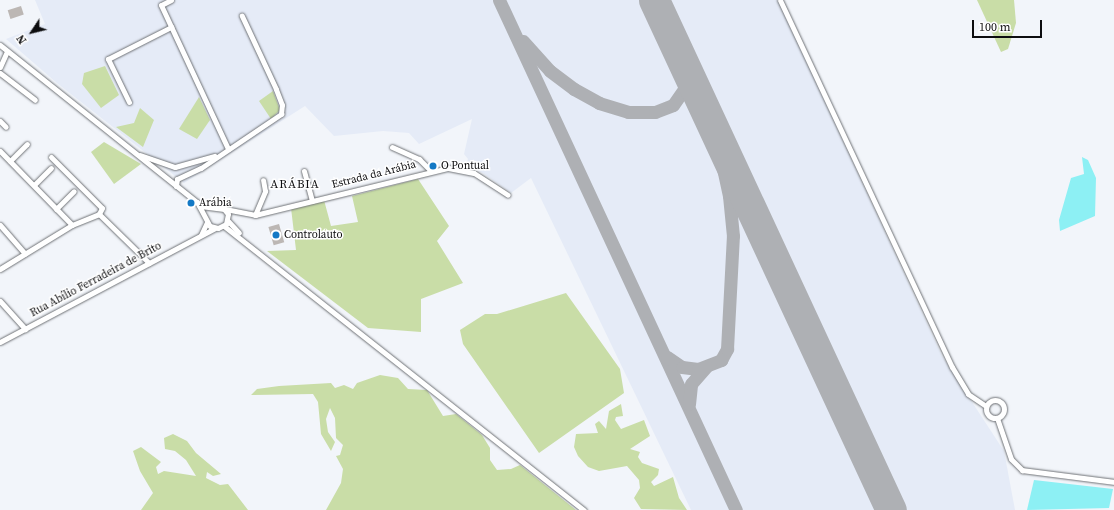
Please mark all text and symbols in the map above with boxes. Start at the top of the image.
north arrow [12,12,52,52]
scale bar [974,12,1044,38]
text: 100 m [979,19,1011,35]
text: N [13,32,30,47]
street label: Estrada da Arábia [331,158,417,192]
place label: O Pontual [441,159,489,173]
marker: O Pontual [428,161,438,171]
district label: ARÁBIA [270,178,320,192]
place label: Arábia [199,196,232,210]
marker: Arábia [186,198,196,208]
place label: Controlauto [284,228,342,242]
marker: Controlauto [271,230,281,240]
street label: Rua Abílio Ferradeira de Brito [28,240,164,320]

